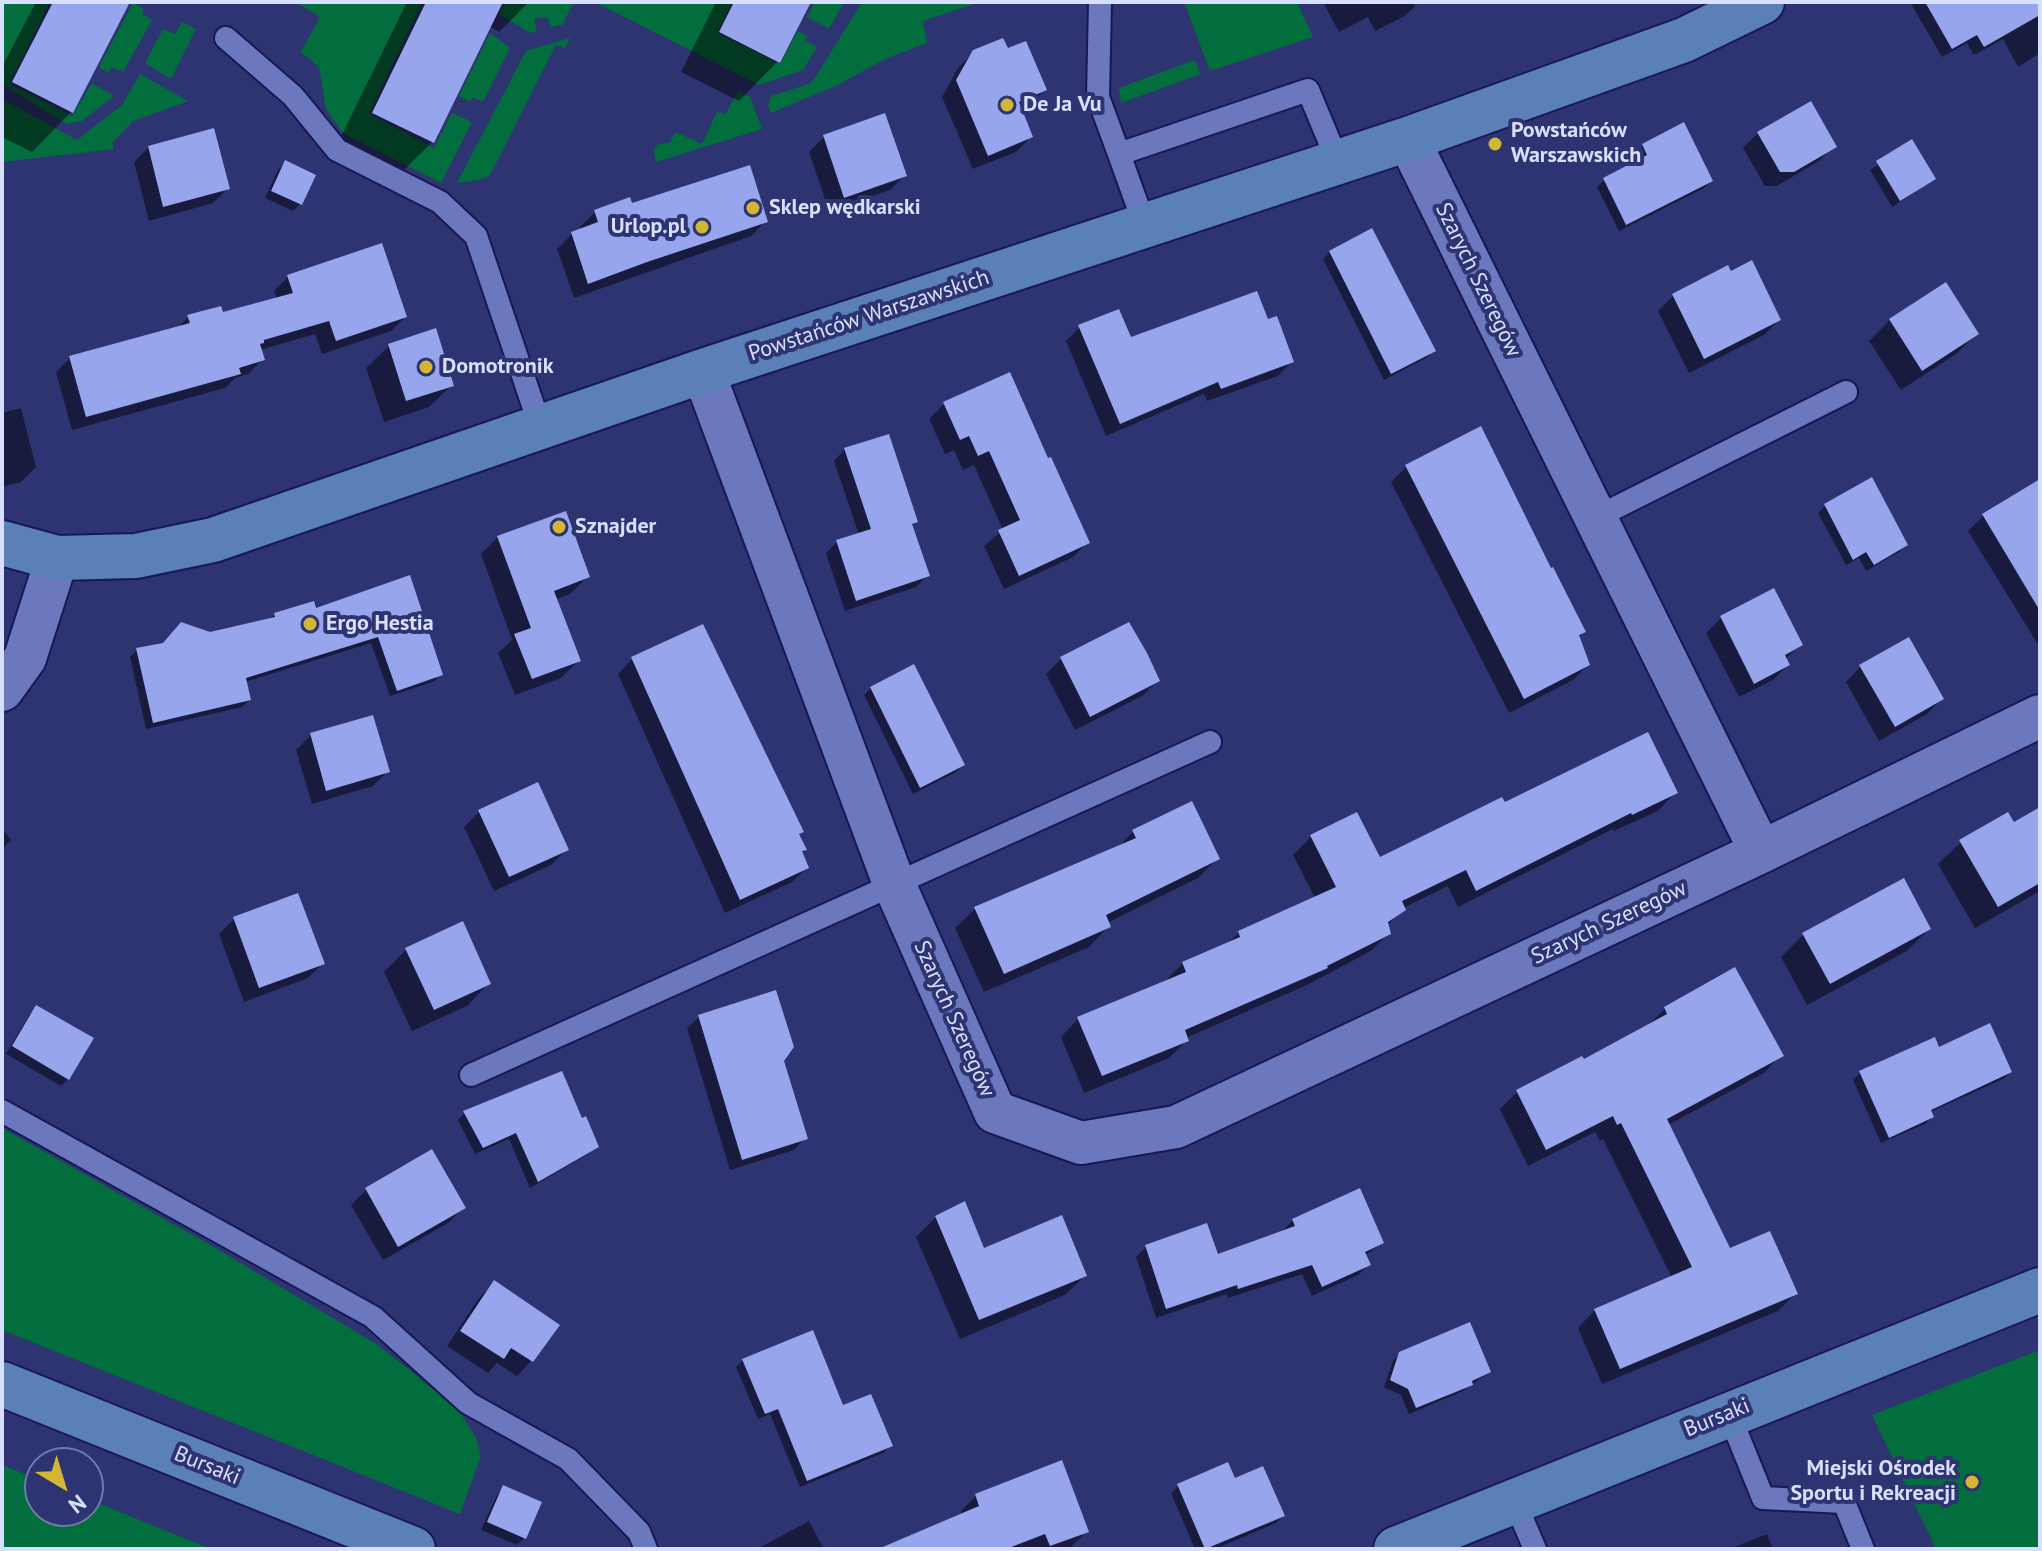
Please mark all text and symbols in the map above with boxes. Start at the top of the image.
place label: De Ja Vu [1023,92,1102,118]
marker: De Ja Vu [998,96,1016,114]
place label: Powstańców Warszawskich [1511,118,1641,170]
marker: Powstańców Warszawskich [1486,135,1504,153]
place label: Sklep wędkarski [769,195,921,221]
marker: Sklep wędkarski [744,199,762,217]
street label: Szarych Szeregów [1429,199,1527,361]
place label: Urlop.pl [611,214,686,240]
marker: Urlop.pl [693,218,711,236]
street label: Powstańców Warszawskich [745,265,993,367]
place label: Domotronik [442,354,553,380]
marker: Domotronik [417,358,435,376]
place label: Sznajder [575,514,656,540]
marker: Sznajder [550,518,568,536]
place label: Ergo Hestia [326,611,434,637]
marker: Ergo Hestia [301,615,319,633]
street label: Szarych Szeregów [1527,876,1691,970]
street label: Szarych Szeregów [908,937,1000,1101]
street label: Bursaki [1680,1393,1754,1443]
street label: Bursaki [170,1441,244,1491]
north arrow [24,1447,104,1527]
place label: Miejski Ośrodek Sportu i Rekreacji [1790,1456,1956,1508]
marker: Miejski Ośrodek Sportu i Rekreacji [1963,1473,1981,1491]
text: N [63,1489,92,1520]

